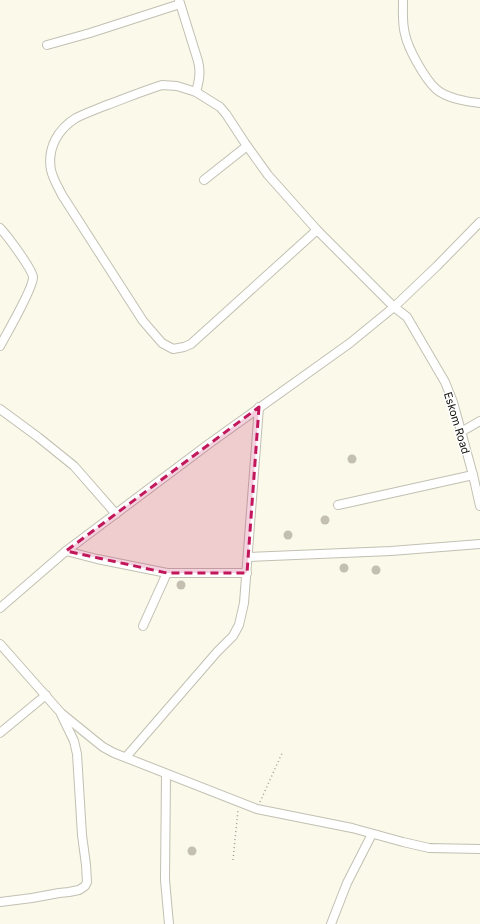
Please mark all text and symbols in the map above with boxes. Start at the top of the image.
street label: Eskom Road [441,390,473,456]

